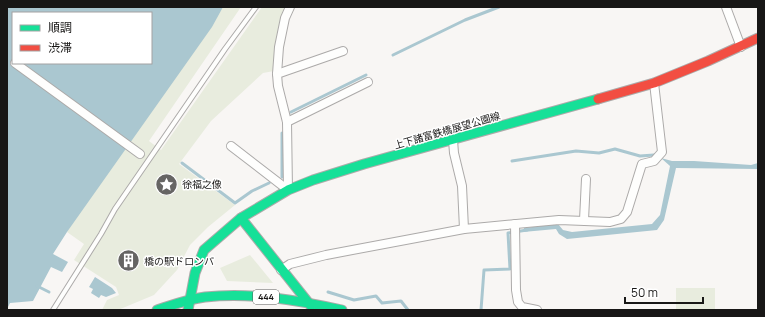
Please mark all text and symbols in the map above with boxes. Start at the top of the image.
legend [12,12,152,64]
text: 順調 [48,19,72,36]
text: 渋滞 [48,39,72,56]
street label: 上下諸富鉄橋展望公園線 [392,108,502,152]
place icon: 徐福之像 [154,171,180,197]
place label: 徐福之像 [182,177,222,191]
building icon: 橋の駅ドロンパ [115,248,141,274]
place label: 橋の駅ドロンパ [144,254,214,268]
scale bar [625,279,703,305]
text: 50 m [631,284,658,301]
road number: 444 [253,290,279,304]

